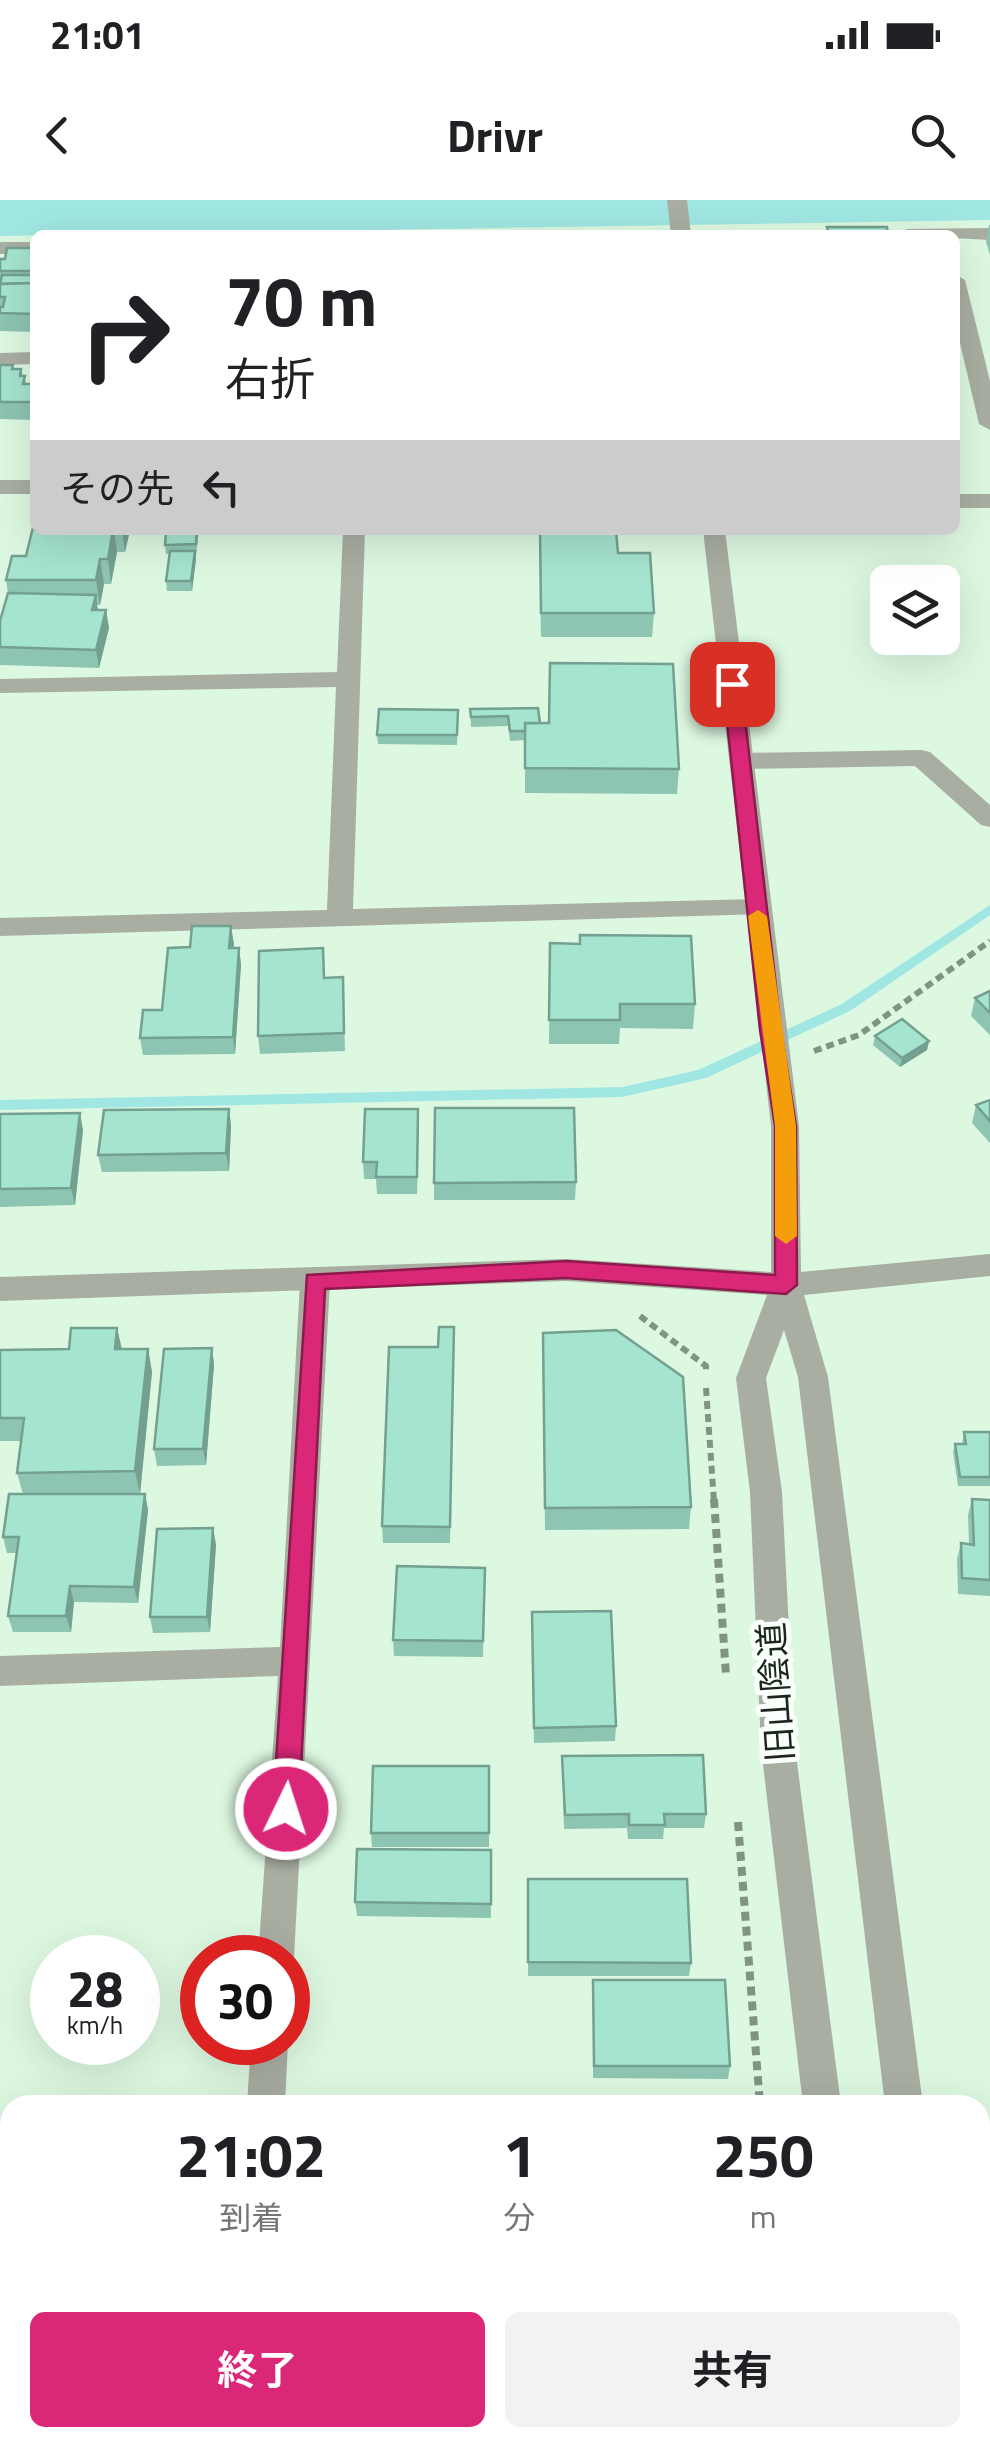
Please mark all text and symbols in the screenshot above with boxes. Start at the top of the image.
text: 21:01 [50,6,145,64]
text: Drivr [447,101,543,169]
icon: back [30,108,85,163]
icon: search [905,108,960,163]
text: 70 m [225,247,378,353]
icon: right [60,270,190,400]
text: 右折 [225,344,315,412]
text: その先 [60,459,174,517]
icon: left [194,460,249,515]
map controls [870,565,960,655]
button: layers [870,565,960,655]
pin [690,642,775,727]
icon: arrive [705,657,760,712]
street label: 旧山陰道 [743,1620,807,1764]
position arrow [234,1757,338,1861]
speed limit sign: 30 [180,1935,310,2065]
text: 28 [67,1950,123,2026]
text: km/h [67,2006,123,2044]
text: 21:02 [176,2109,326,2200]
text: 1 [503,2109,536,2200]
text: 250 [713,2109,814,2200]
text: m [750,2192,777,2240]
text: 到着 [219,2193,283,2241]
text: 分 [503,2193,535,2241]
button: 終了 [30,2312,485,2427]
button: 共有 [505,2312,960,2427]

